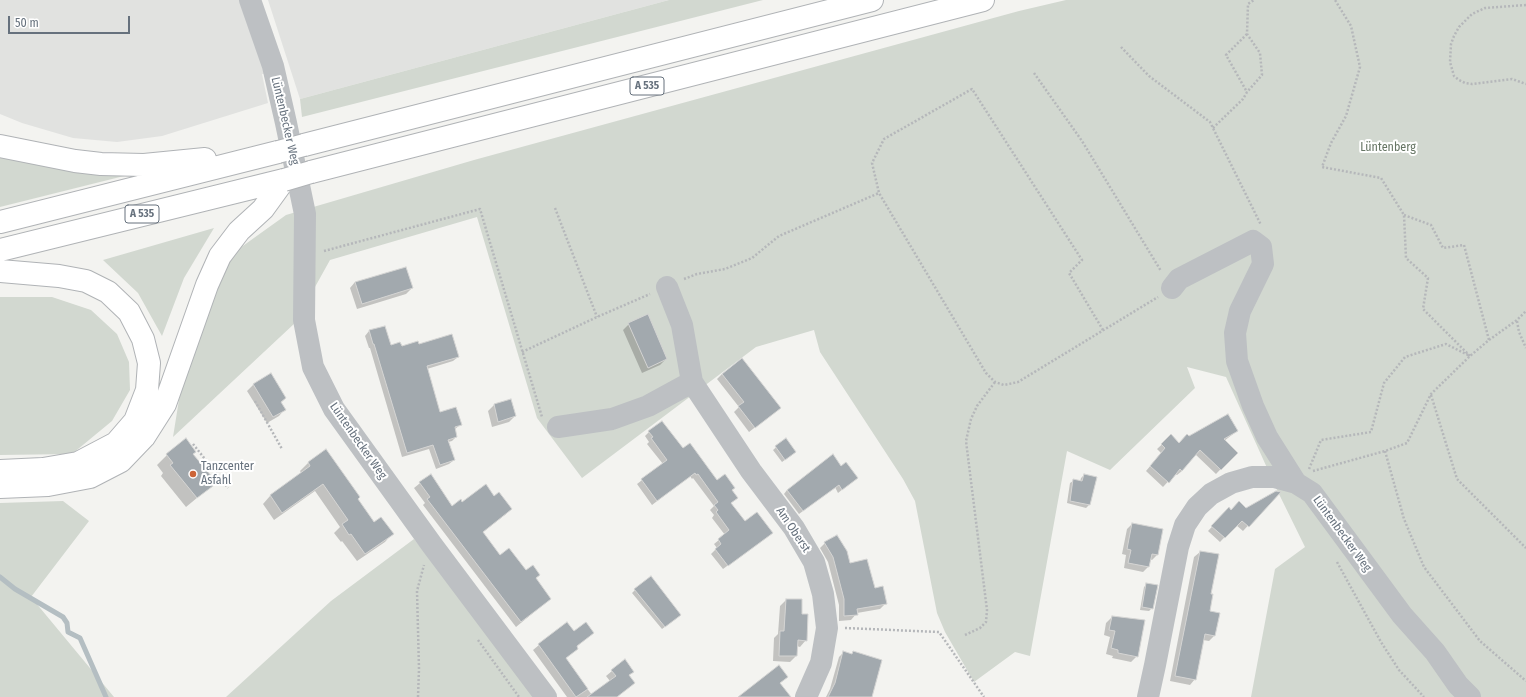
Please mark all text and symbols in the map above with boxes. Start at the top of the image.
scale bar [10,8,132,34]
text: 50 m [15,16,39,30]
street label: Lüntenbecker Weg [268,76,302,166]
road number: A 535 [630,77,664,95]
park label: Lüntenberg [1360,141,1416,155]
road number: A 535 [125,205,159,223]
street label: Lüntenbecker Weg [326,400,390,482]
place label: Tanzcenter Asfahl [201,460,254,488]
marker: Tanzcenter Asfahl [188,469,198,479]
street label: Lüntenbecker Weg [1310,493,1374,575]
street label: Am Oberst [773,505,813,555]

